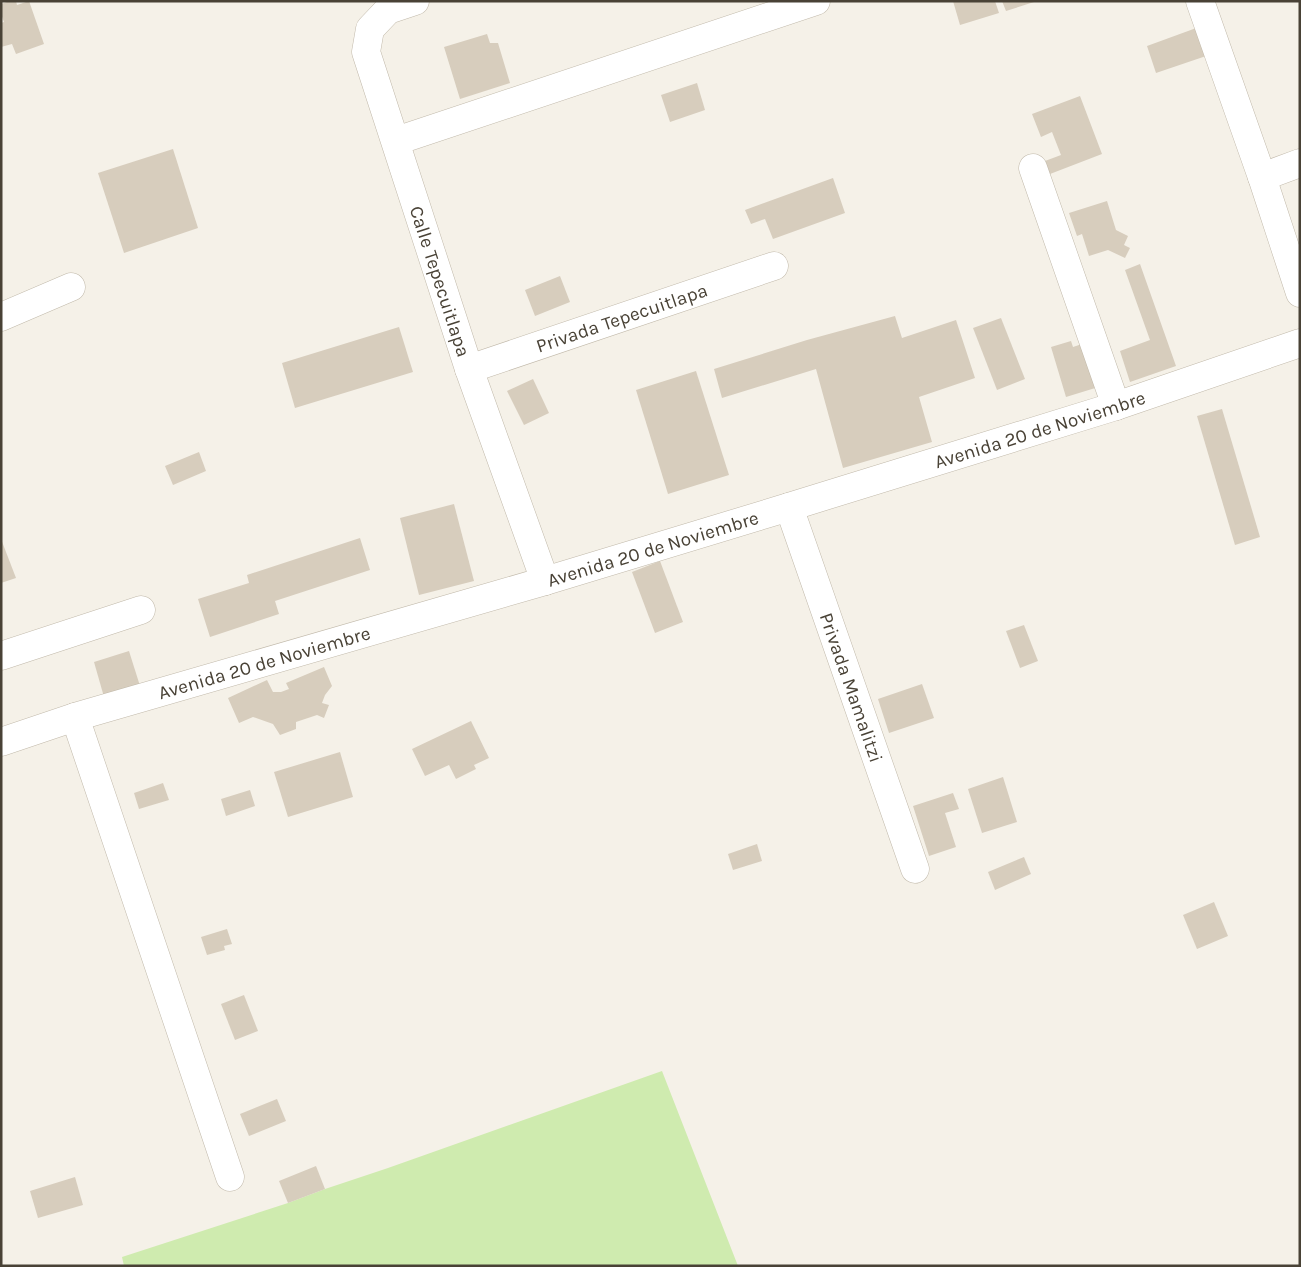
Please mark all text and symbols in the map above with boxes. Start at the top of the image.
street label: Calle Tepecuitlapa [405,203,474,360]
street label: Privada Tepecuitlapa [533,279,710,358]
street label: Avenida 20 de Noviembre [932,387,1148,473]
street label: Avenida 20 de Noviembre [545,507,761,592]
street label: Privada Mamalitzi [815,610,887,765]
street label: Avenida 20 de Noviembre [156,622,373,704]

